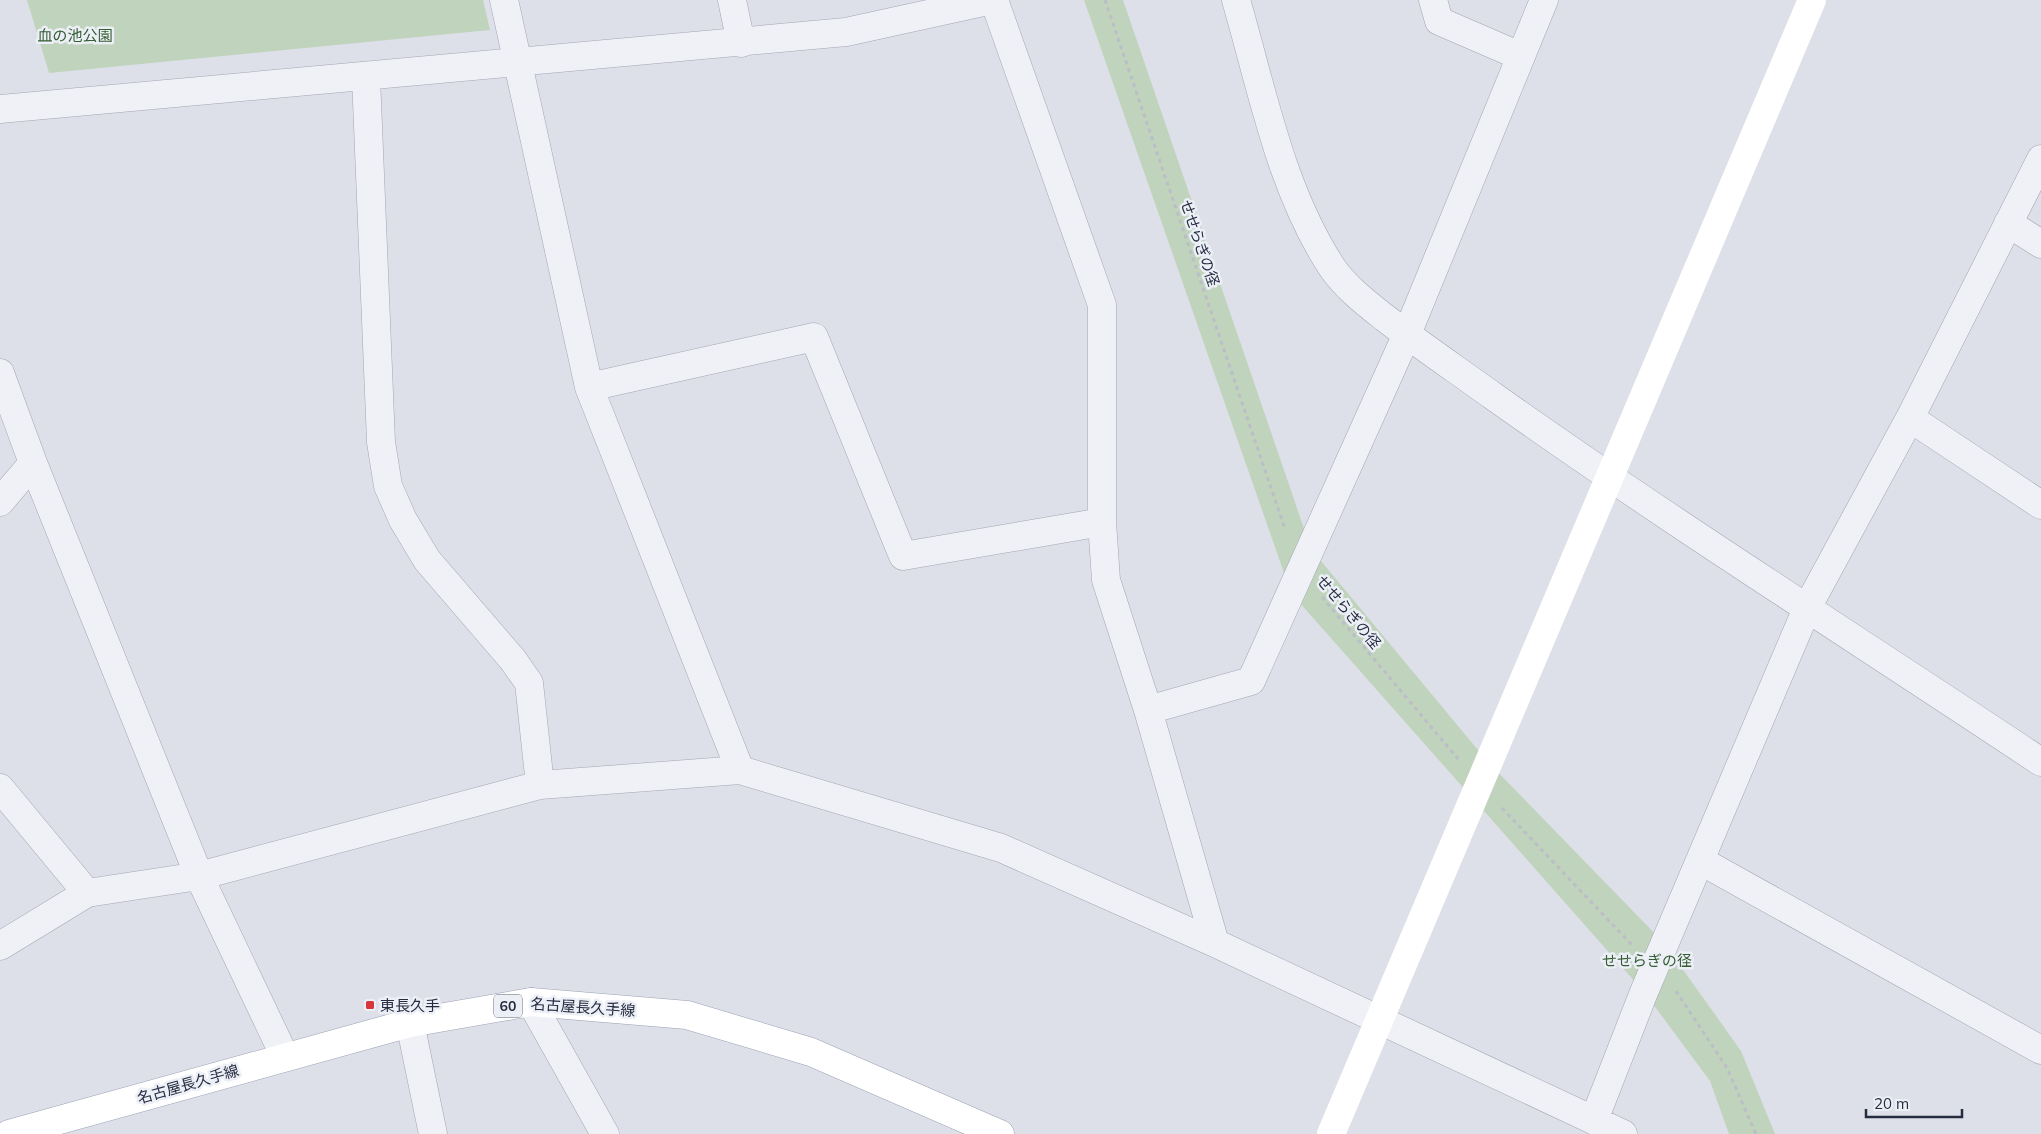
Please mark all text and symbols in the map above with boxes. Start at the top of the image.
park label: 血の池公園 [37,26,113,45]
street label: せせらぎの径 [1176,197,1224,289]
street label: せせらぎの径 [1313,571,1385,653]
park label: せせらぎの径 [1602,951,1692,970]
road number: 60 [494,994,522,1018]
street label: 名古屋長久手線 [530,994,636,1020]
place label: 東長久手 [380,996,440,1015]
marker: 東長久手 [364,999,376,1011]
street label: 名古屋長久手線 [135,1060,241,1108]
scale bar [1866,1086,1962,1118]
text: 20 m [1874,1094,1909,1113]

